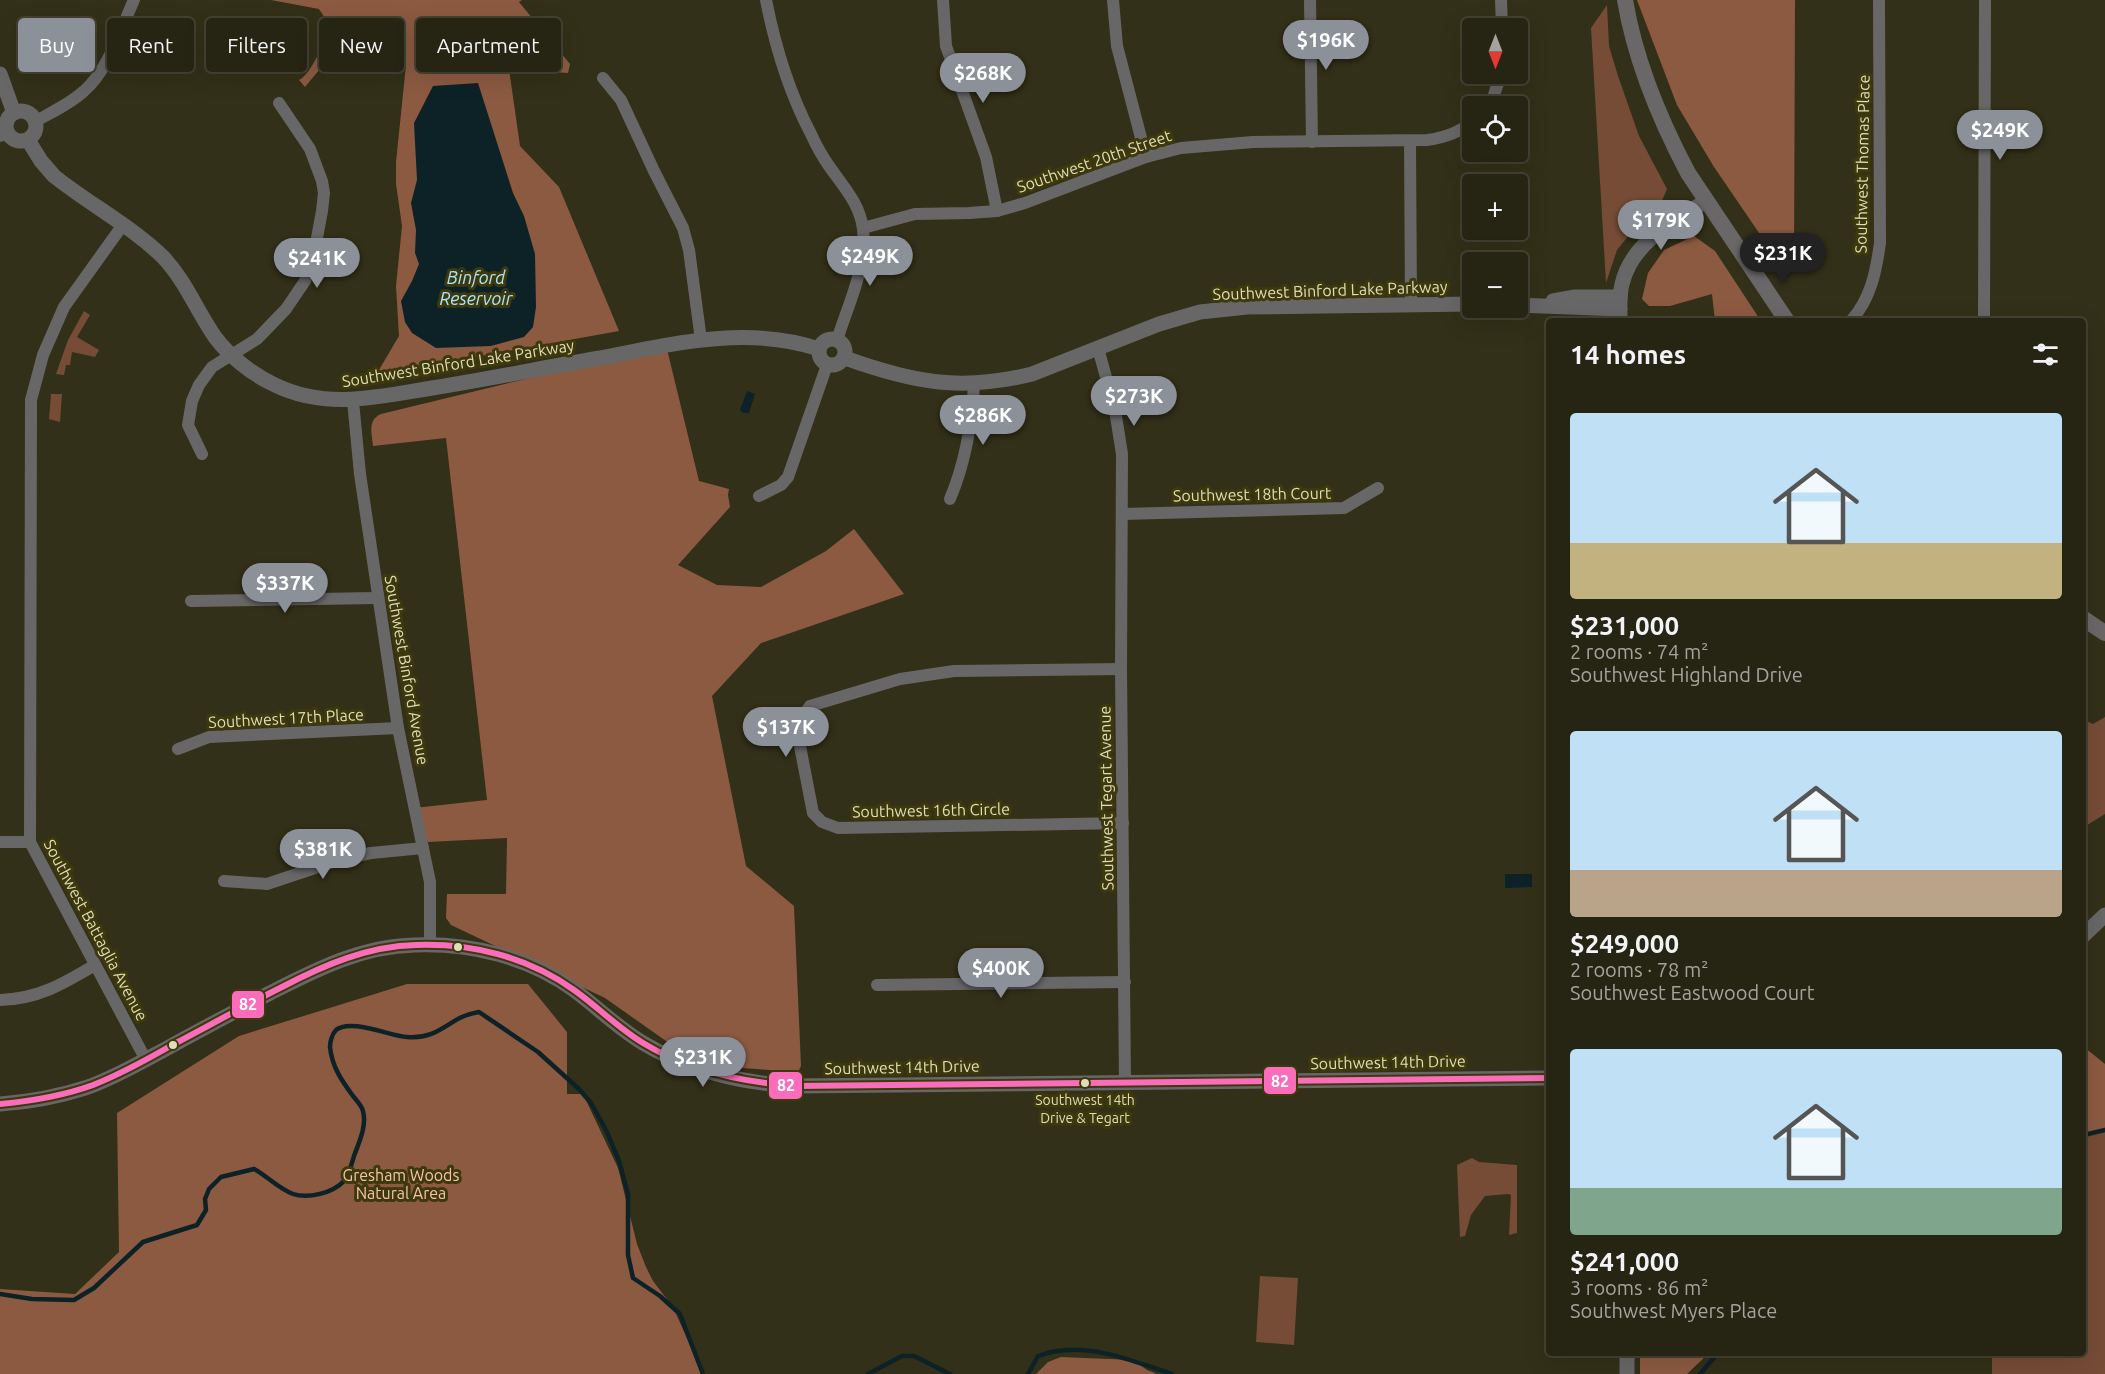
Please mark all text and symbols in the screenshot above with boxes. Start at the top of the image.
chip: Buy [18,18,95,72]
chip: Rent [107,18,194,72]
chip: Filters [206,18,307,72]
chip: New [319,18,404,72]
chip: Apartment [416,18,561,72]
north arrow [1462,18,1528,84]
map controls [1462,18,1528,318]
pin: $196K [1284,20,1368,71]
text: $196K [1297,28,1355,51]
pin: $268K [941,53,1025,104]
text: $268K [954,61,1012,84]
street label: Southwest Thomas Place [1851,75,1873,253]
button: locate [1462,96,1528,162]
pin: $249K [1958,110,2042,161]
text: $249K [1971,118,2029,141]
street label: Southwest 20th Street [1014,126,1174,196]
button: + [1462,174,1528,240]
pin: $179K [1619,200,1703,251]
text: $179K [1632,208,1690,231]
pin: $231K [1741,233,1825,284]
pin: $249K [828,236,912,287]
pin: $241K [275,238,359,289]
text: $231K [1754,241,1812,264]
text: $249K [841,244,899,267]
text: $241K [288,246,346,269]
button: − [1462,252,1528,318]
water label: Binford Reservoir [439,267,514,308]
street label: Southwest Binford Lake Parkway [1212,277,1448,303]
street label: Southwest Binford Lake Parkway [341,336,576,390]
icon: filters [2029,338,2062,371]
text: 14 homes [1570,340,1686,369]
pin: $273K [1092,376,1176,427]
text: $273K [1105,384,1163,407]
pin: $286K [941,395,1025,446]
text: $286K [954,403,1012,426]
icon: home [1762,452,1870,560]
street label: Southwest 18th Court [1173,484,1332,504]
pin: $337K [243,563,327,614]
text: $337K [256,571,314,594]
street label: Southwest Binford Avenue [381,574,433,766]
text: $231,000 [1570,611,1679,640]
text: 2 rooms · 74 m² [1570,640,1708,663]
text: Southwest Highland Drive [1570,663,1803,686]
street label: Southwest 17th Place [208,705,364,731]
street label: Southwest Tegart Avenue [1095,705,1117,891]
pin: $137K [744,707,828,758]
text: $137K [757,715,815,738]
icon: home [1762,770,1870,878]
street label: Southwest 16th Circle [852,800,1010,820]
pin: $381K [281,829,365,880]
street label: Southwest Battaglia Avenue [40,836,152,1024]
text: $381K [294,837,352,860]
text: $249,000 [1570,929,1679,958]
unlabelled marker [452,941,464,953]
pin: $400K [959,948,1043,999]
text: $400K [972,956,1030,979]
text: 2 rooms · 78 m² [1570,958,1708,981]
text: Southwest Eastwood Court [1570,981,1815,1004]
line badge: 82 [231,990,265,1019]
text: 82 [239,995,257,1013]
pin: $231K [661,1037,745,1088]
unlabelled marker [167,1039,179,1051]
text: $231K [674,1045,732,1068]
street label: Southwest 14th Drive [1310,1052,1466,1072]
street label: Southwest 14th Drive [824,1057,980,1077]
line badge: 82 [1263,1066,1297,1095]
line badge: 82 [768,1071,803,1100]
text: 82 [1271,1072,1289,1090]
text: 82 [777,1076,795,1094]
marker: Southwest 14th Drive & Tegart [1079,1077,1091,1089]
icon: home [1762,1088,1870,1196]
place label: Southwest 14th Drive & Tegart [1035,1092,1135,1126]
park label: Gresham Woods Natural Area [343,1166,459,1202]
text: $241,000 [1570,1247,1679,1276]
text: 3 rooms · 86 m² [1570,1276,1708,1299]
text: Southwest Myers Place [1570,1299,1777,1322]

